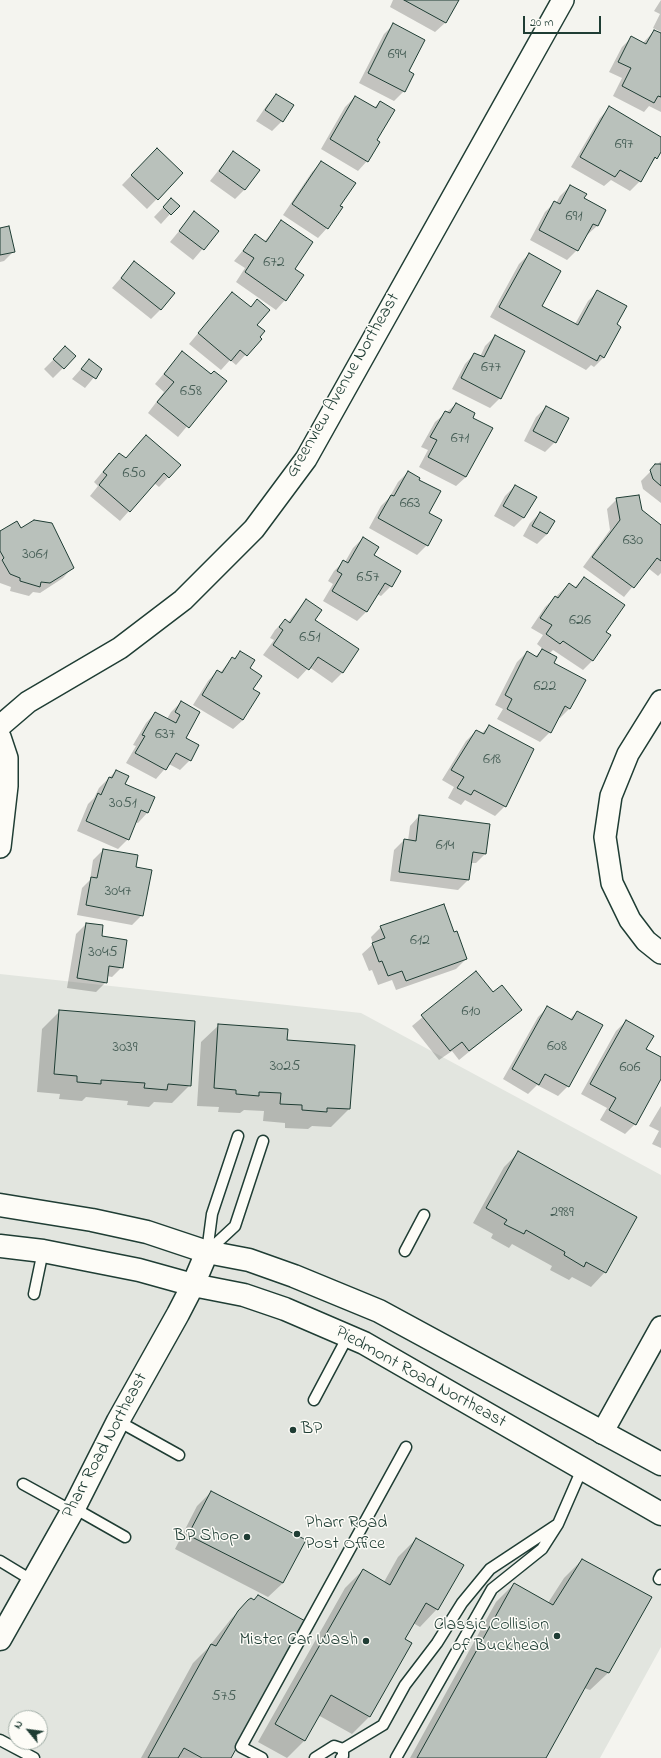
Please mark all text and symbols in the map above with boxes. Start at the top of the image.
scale bar [525,8,603,34]
text: 20 m [530,14,553,32]
house number: 694 [388,45,406,65]
house number: 697 [615,135,633,155]
house number: 691 [566,207,582,227]
house number: 672 [263,253,285,273]
street label: Greenview Avenue Northeast [282,290,406,482]
house number: 677 [481,358,501,378]
house number: 658 [180,382,202,402]
house number: 671 [451,429,469,449]
house number: 650 [122,464,146,484]
house number: 663 [400,494,420,514]
house number: 630 [623,531,643,551]
house number: 3061 [22,545,48,565]
house number: 657 [357,568,379,588]
house number: 626 [569,611,591,631]
house number: 651 [299,628,321,648]
house number: 622 [534,677,556,697]
house number: 637 [155,725,175,745]
house number: 618 [483,750,501,770]
house number: 3051 [109,794,137,814]
house number: 614 [436,836,454,856]
house number: 3047 [105,882,131,902]
house number: 612 [410,931,430,951]
house number: 3045 [88,943,118,963]
house number: 610 [461,1002,481,1022]
house number: 608 [547,1037,567,1057]
house number: 3039 [113,1038,137,1058]
house number: 3025 [270,1057,300,1077]
house number: 606 [620,1058,640,1078]
house number: 2989 [550,1203,574,1223]
street label: Piedmont Road Northeast [331,1322,509,1434]
street label: Pharr Road Northeast [59,1370,153,1522]
place label: BP [301,1419,322,1441]
marker: BP [288,1425,298,1435]
place label: Pharr Road Post Office [305,1513,387,1556]
place label: BP Shop [174,1526,239,1548]
marker: Pharr Road Post Office [292,1529,302,1539]
marker: BP Shop [242,1532,252,1542]
place label: Classic Collision of Buckhead [434,1615,549,1658]
place label: Mister Car Wash [239,1630,358,1652]
marker: Classic Collision of Buckhead [552,1631,562,1641]
marker: Mister Car Wash [361,1636,371,1646]
house number: 575 [212,1687,236,1707]
north arrow [8,1710,48,1750]
text: N [10,1718,27,1732]

